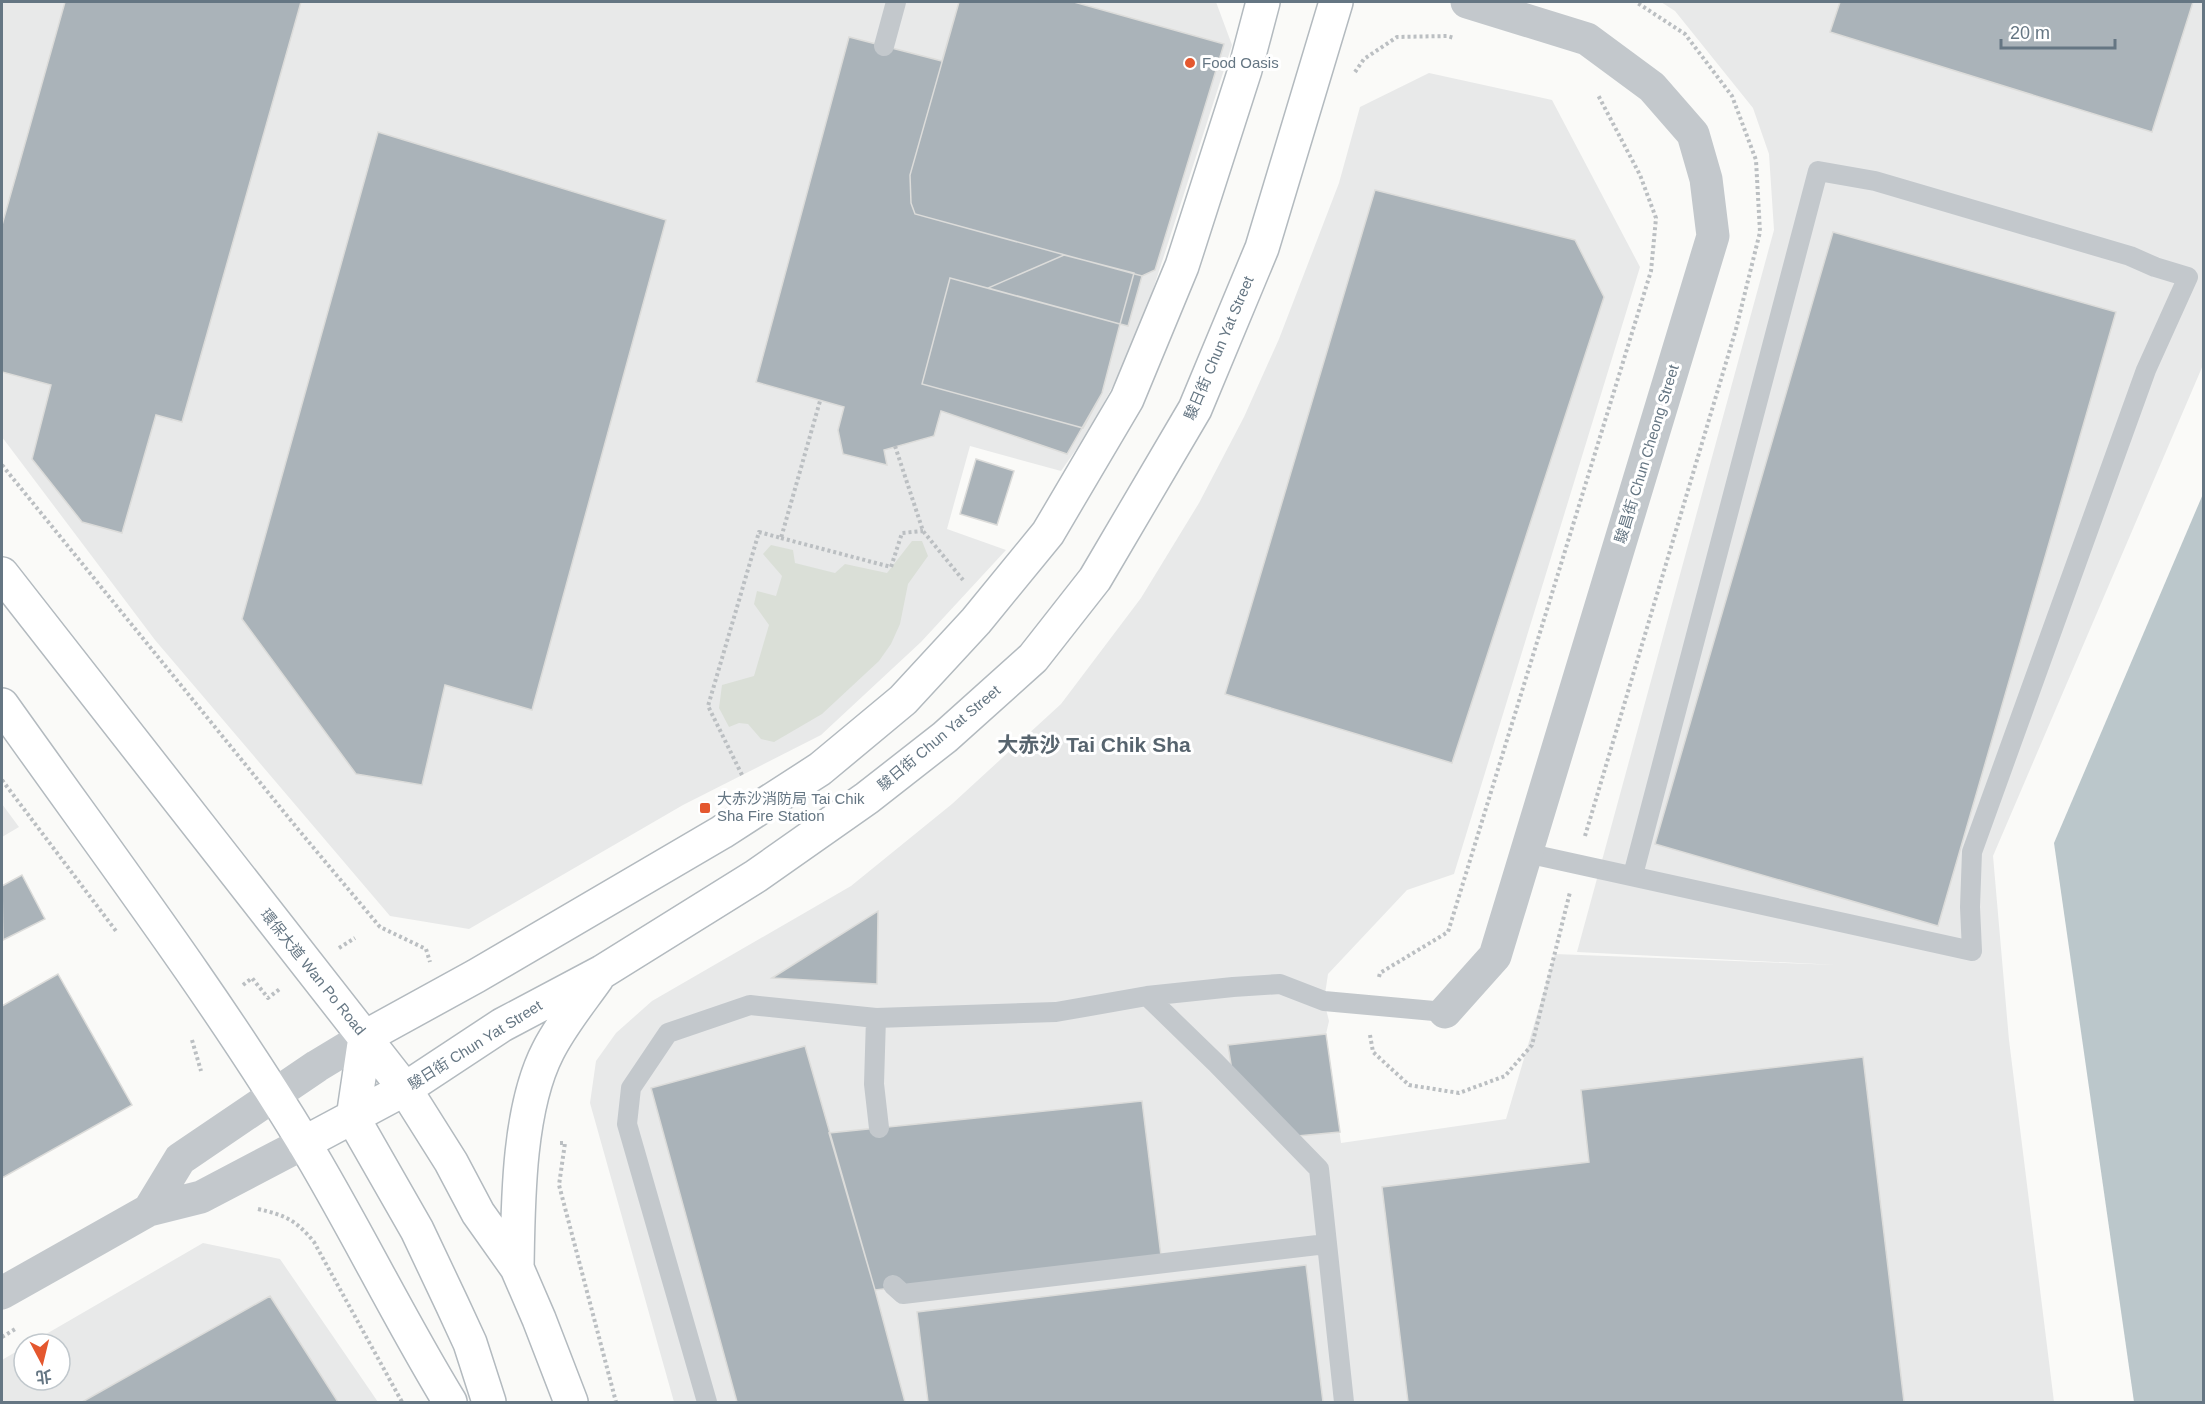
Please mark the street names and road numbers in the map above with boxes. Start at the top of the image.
street label: 駿日街 Chun Yat Street [1181,273,1257,422]
street label: 駿昌街 Chun Cheong Street [1611,362,1682,545]
street label: 駿日街 Chun Yat Street [874,681,1004,794]
street label: 環保大道 Wan Po Road [257,905,369,1038]
street label: 駿日街 Chun Yat Street [405,996,545,1093]

